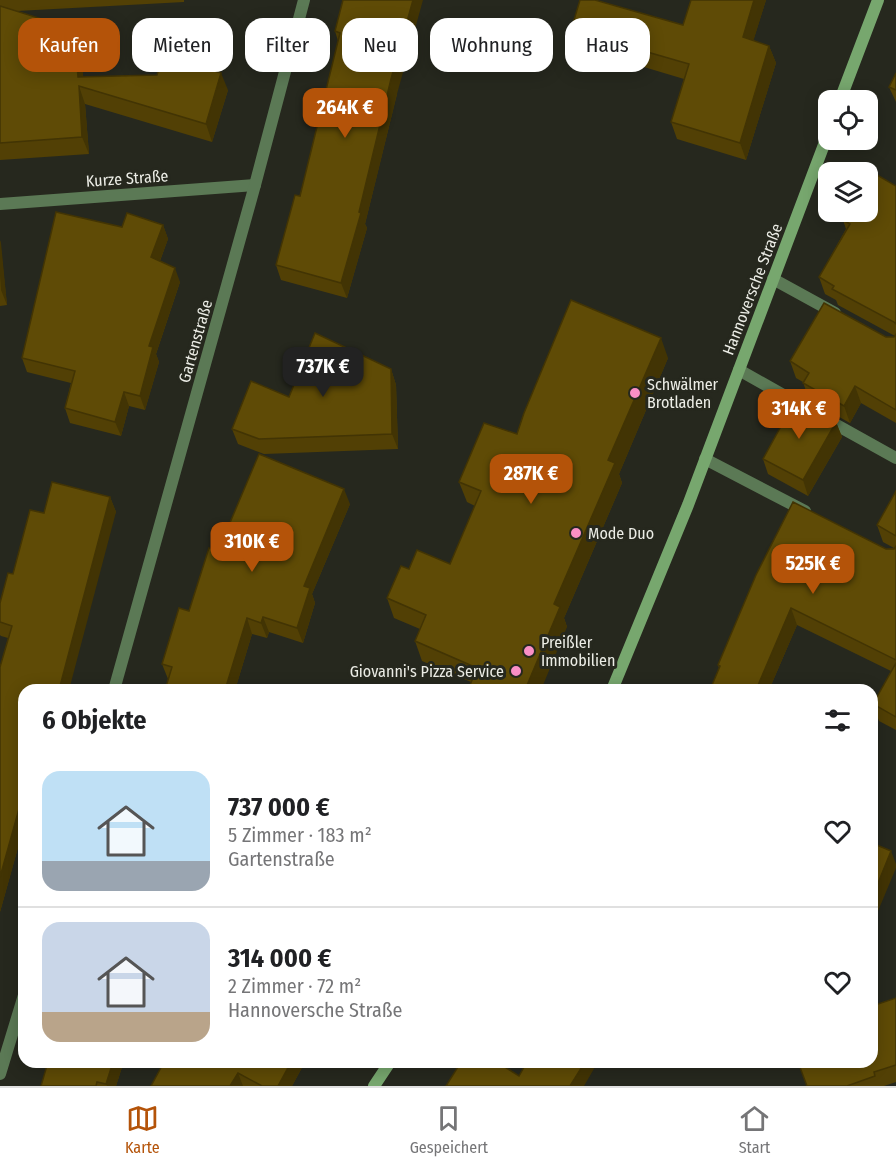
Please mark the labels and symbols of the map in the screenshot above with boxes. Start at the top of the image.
pin: 264K € [296,88,394,139]
street label: Kurze Straße [85,166,169,191]
street label: Hannoversche Straße [719,221,786,358]
street label: Gartenstraße [175,297,216,385]
pin: 737K € [274,347,372,398]
place label: Schwälmer Brotladen [647,375,719,412]
marker: Schwälmer Brotladen [628,386,642,400]
pin: 314K € [750,389,848,440]
pin: 287K € [482,454,580,505]
pin: 310K € [203,522,301,573]
place label: Mode Duo [588,524,654,543]
marker: Mode Duo [569,526,583,540]
pin: 525K € [764,544,862,595]
place label: Preißler Immobilien [541,633,615,670]
marker: Preißler Immobilien [522,644,536,658]
place label: Giovanni's Pizza Service [350,662,504,681]
marker: Giovanni's Pizza Service [509,664,523,678]

